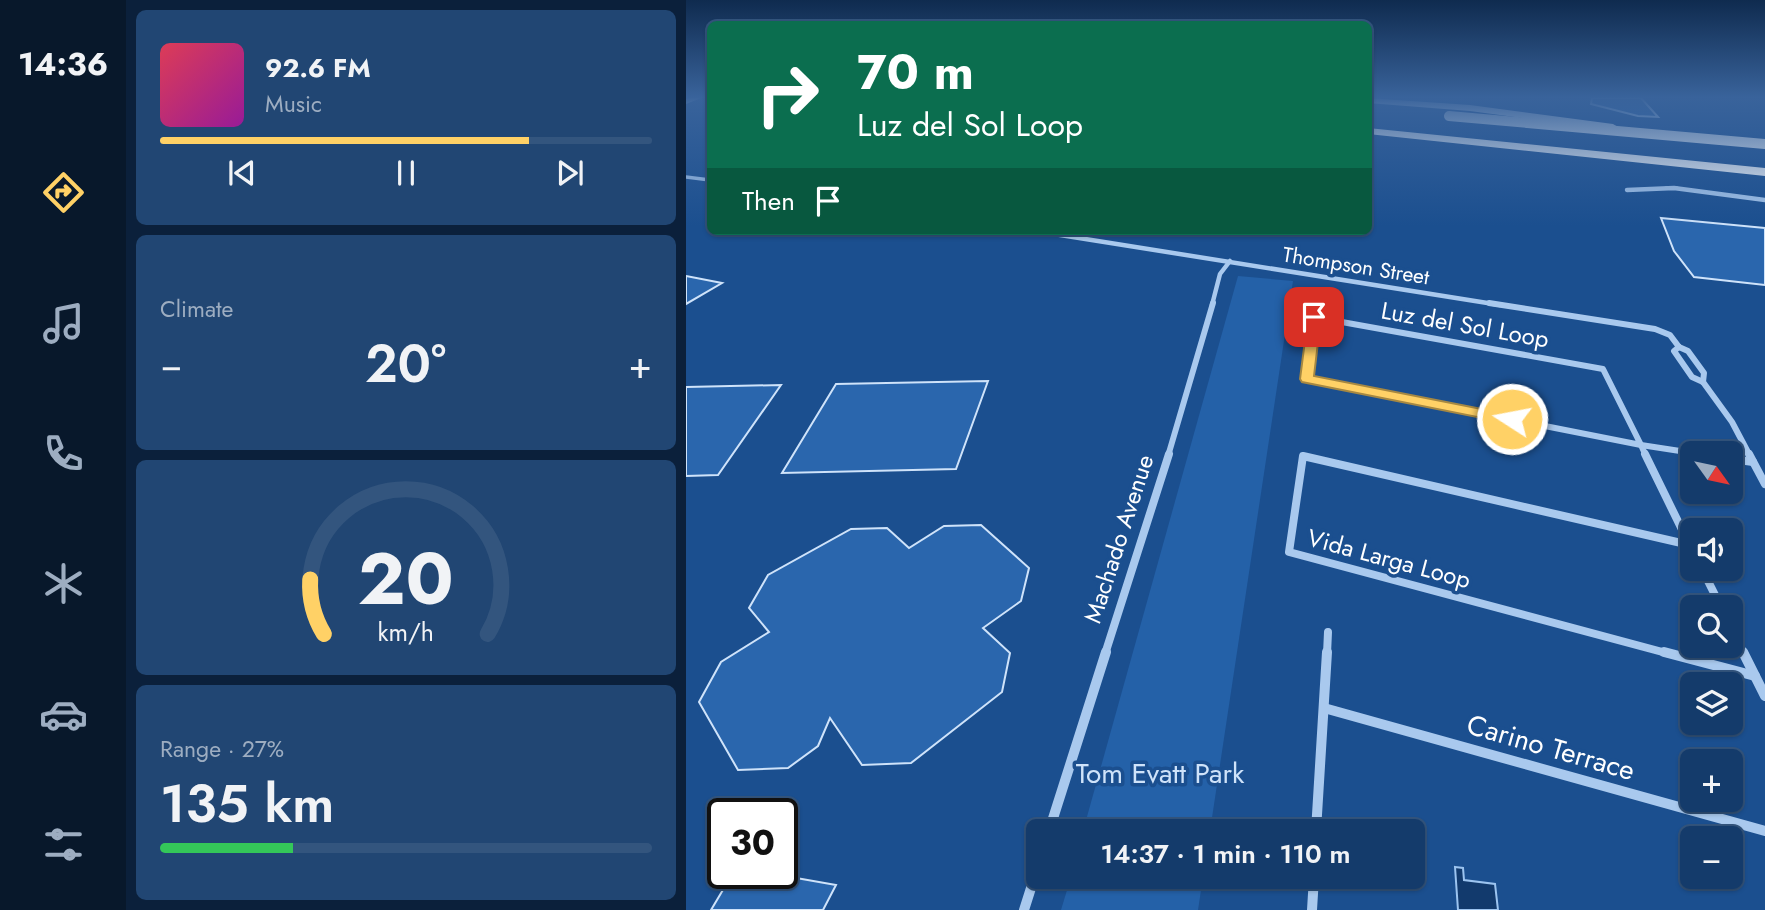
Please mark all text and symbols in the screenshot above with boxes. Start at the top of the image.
text: 70 m [857,37,974,107]
text: 14:36 [18,41,108,87]
text: 92.6 FM [265,49,371,87]
icon: right [742,49,833,140]
text: Music [265,87,322,121]
text: Luz del Sol Loop [857,102,1083,148]
icon: previous [223,154,261,192]
icon: pause [387,154,425,192]
icon: next [551,154,589,192]
icon: directions [39,168,88,217]
text: Then [742,182,795,220]
icon: arrive [809,182,847,220]
street label: Thompson Street [1281,240,1431,292]
pin [1284,287,1344,347]
text: Climate [160,292,233,326]
street label: Luz del Sol Loop [1379,293,1552,356]
icon: arrive [1295,298,1333,336]
icon: music [39,299,88,348]
text: 20° [365,326,446,402]
text: − [160,337,182,392]
text: + [629,337,652,392]
position arrow [1475,382,1549,456]
icon: phone [39,429,88,478]
north arrow [1680,441,1743,504]
map controls [1680,441,1743,889]
street label: Machado Avenue [1075,450,1162,628]
button: sound [1680,518,1743,581]
street label: Vida Larga Loop [1304,520,1475,597]
text: 20 [358,526,454,631]
icon: climate [39,559,88,608]
button: search [1680,595,1743,658]
text: km/h [378,613,434,649]
button: layers [1680,672,1743,735]
icon: car [39,690,88,739]
street label: Carino Terrace [1462,704,1640,791]
text: Range · 27% [160,732,284,766]
button: + [1680,749,1743,812]
park label: Tom Evatt Park [1076,753,1245,794]
text: 135 km [160,766,334,842]
speed limit sign: 30 [707,798,798,889]
icon: filters [39,820,88,869]
button: − [1680,826,1743,889]
text: 14:37 · 1 min · 110 m [1100,835,1351,873]

